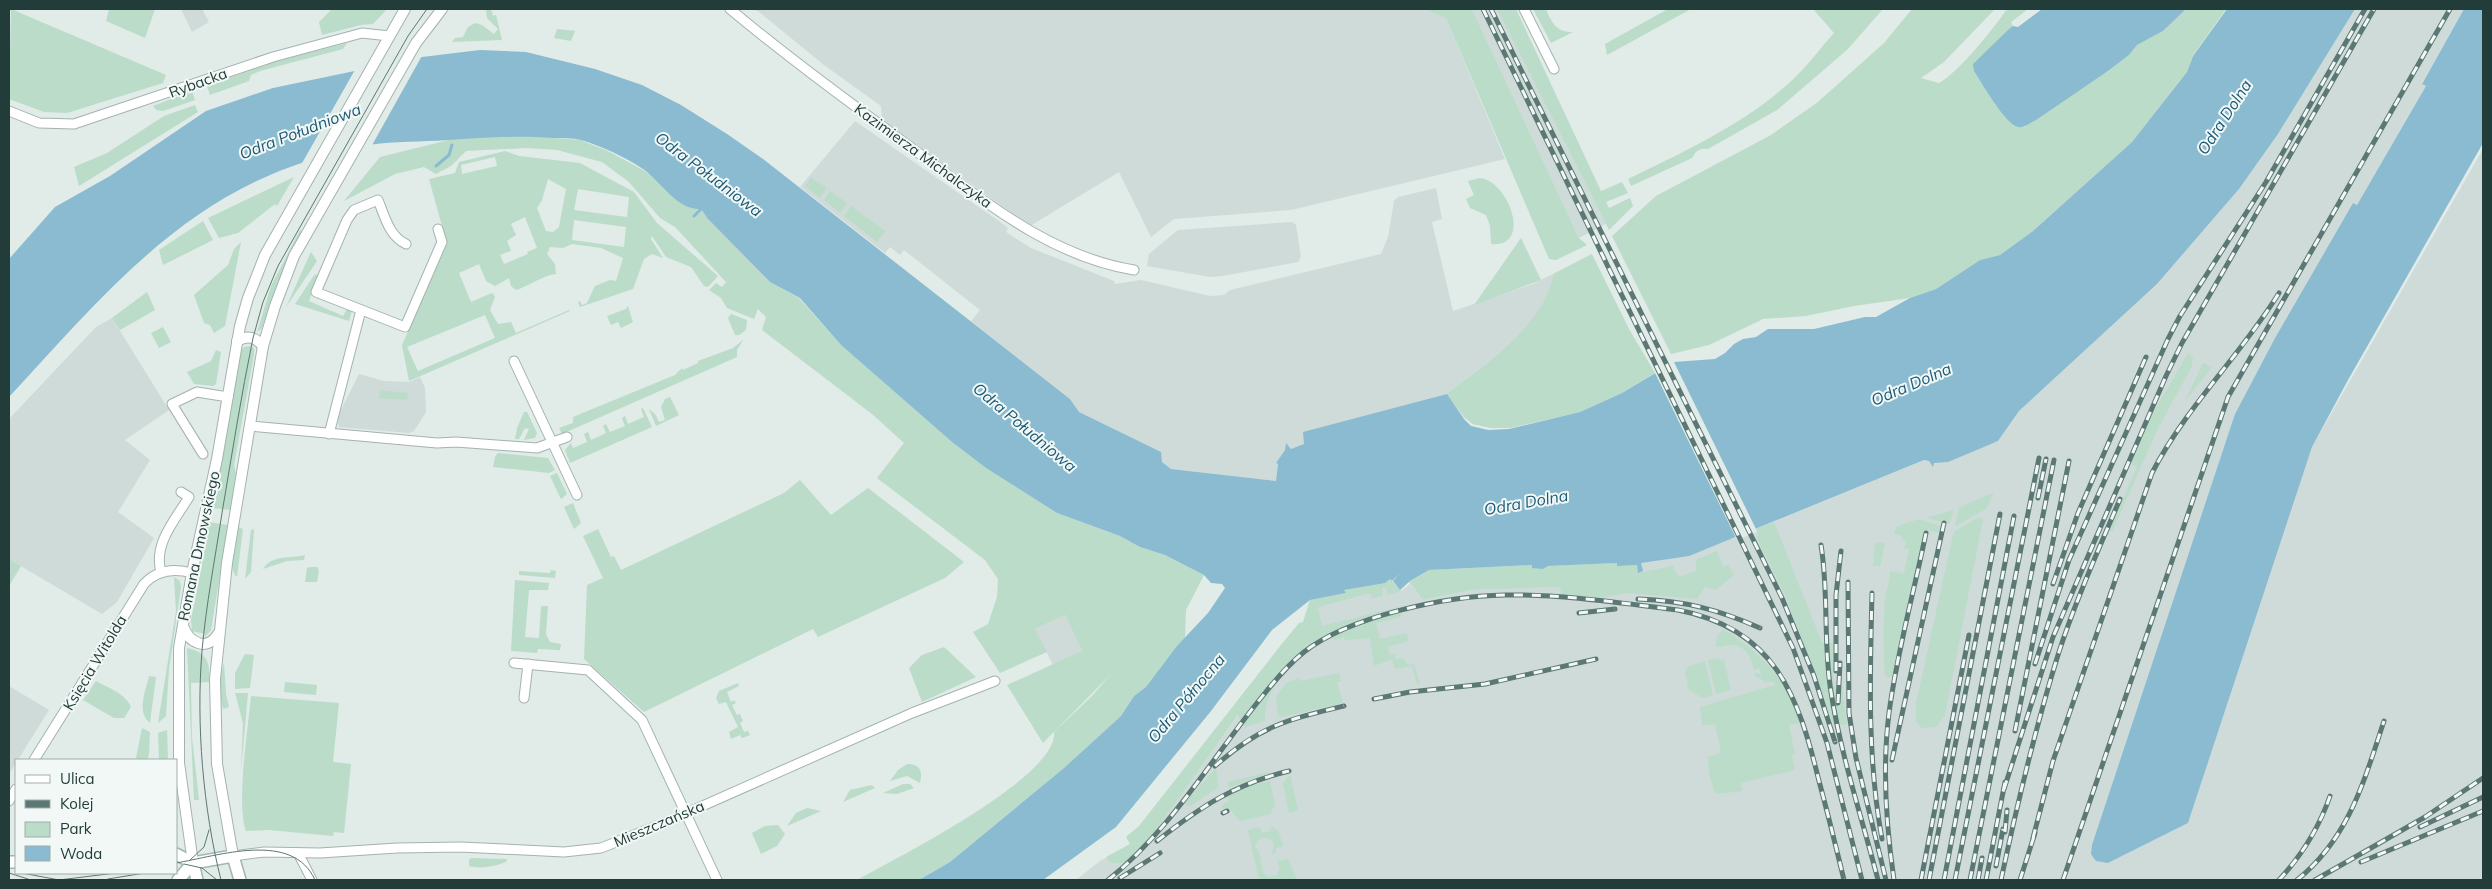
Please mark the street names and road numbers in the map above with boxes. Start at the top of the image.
street label: Rybacka [166,63,229,102]
street label: Kazimierza Michalczyka [851,99,996,212]
street label: Romana Dmowskiego [173,469,224,623]
street label: Księcia Witolda [59,612,131,714]
street label: Mieszczańska [611,796,707,851]

